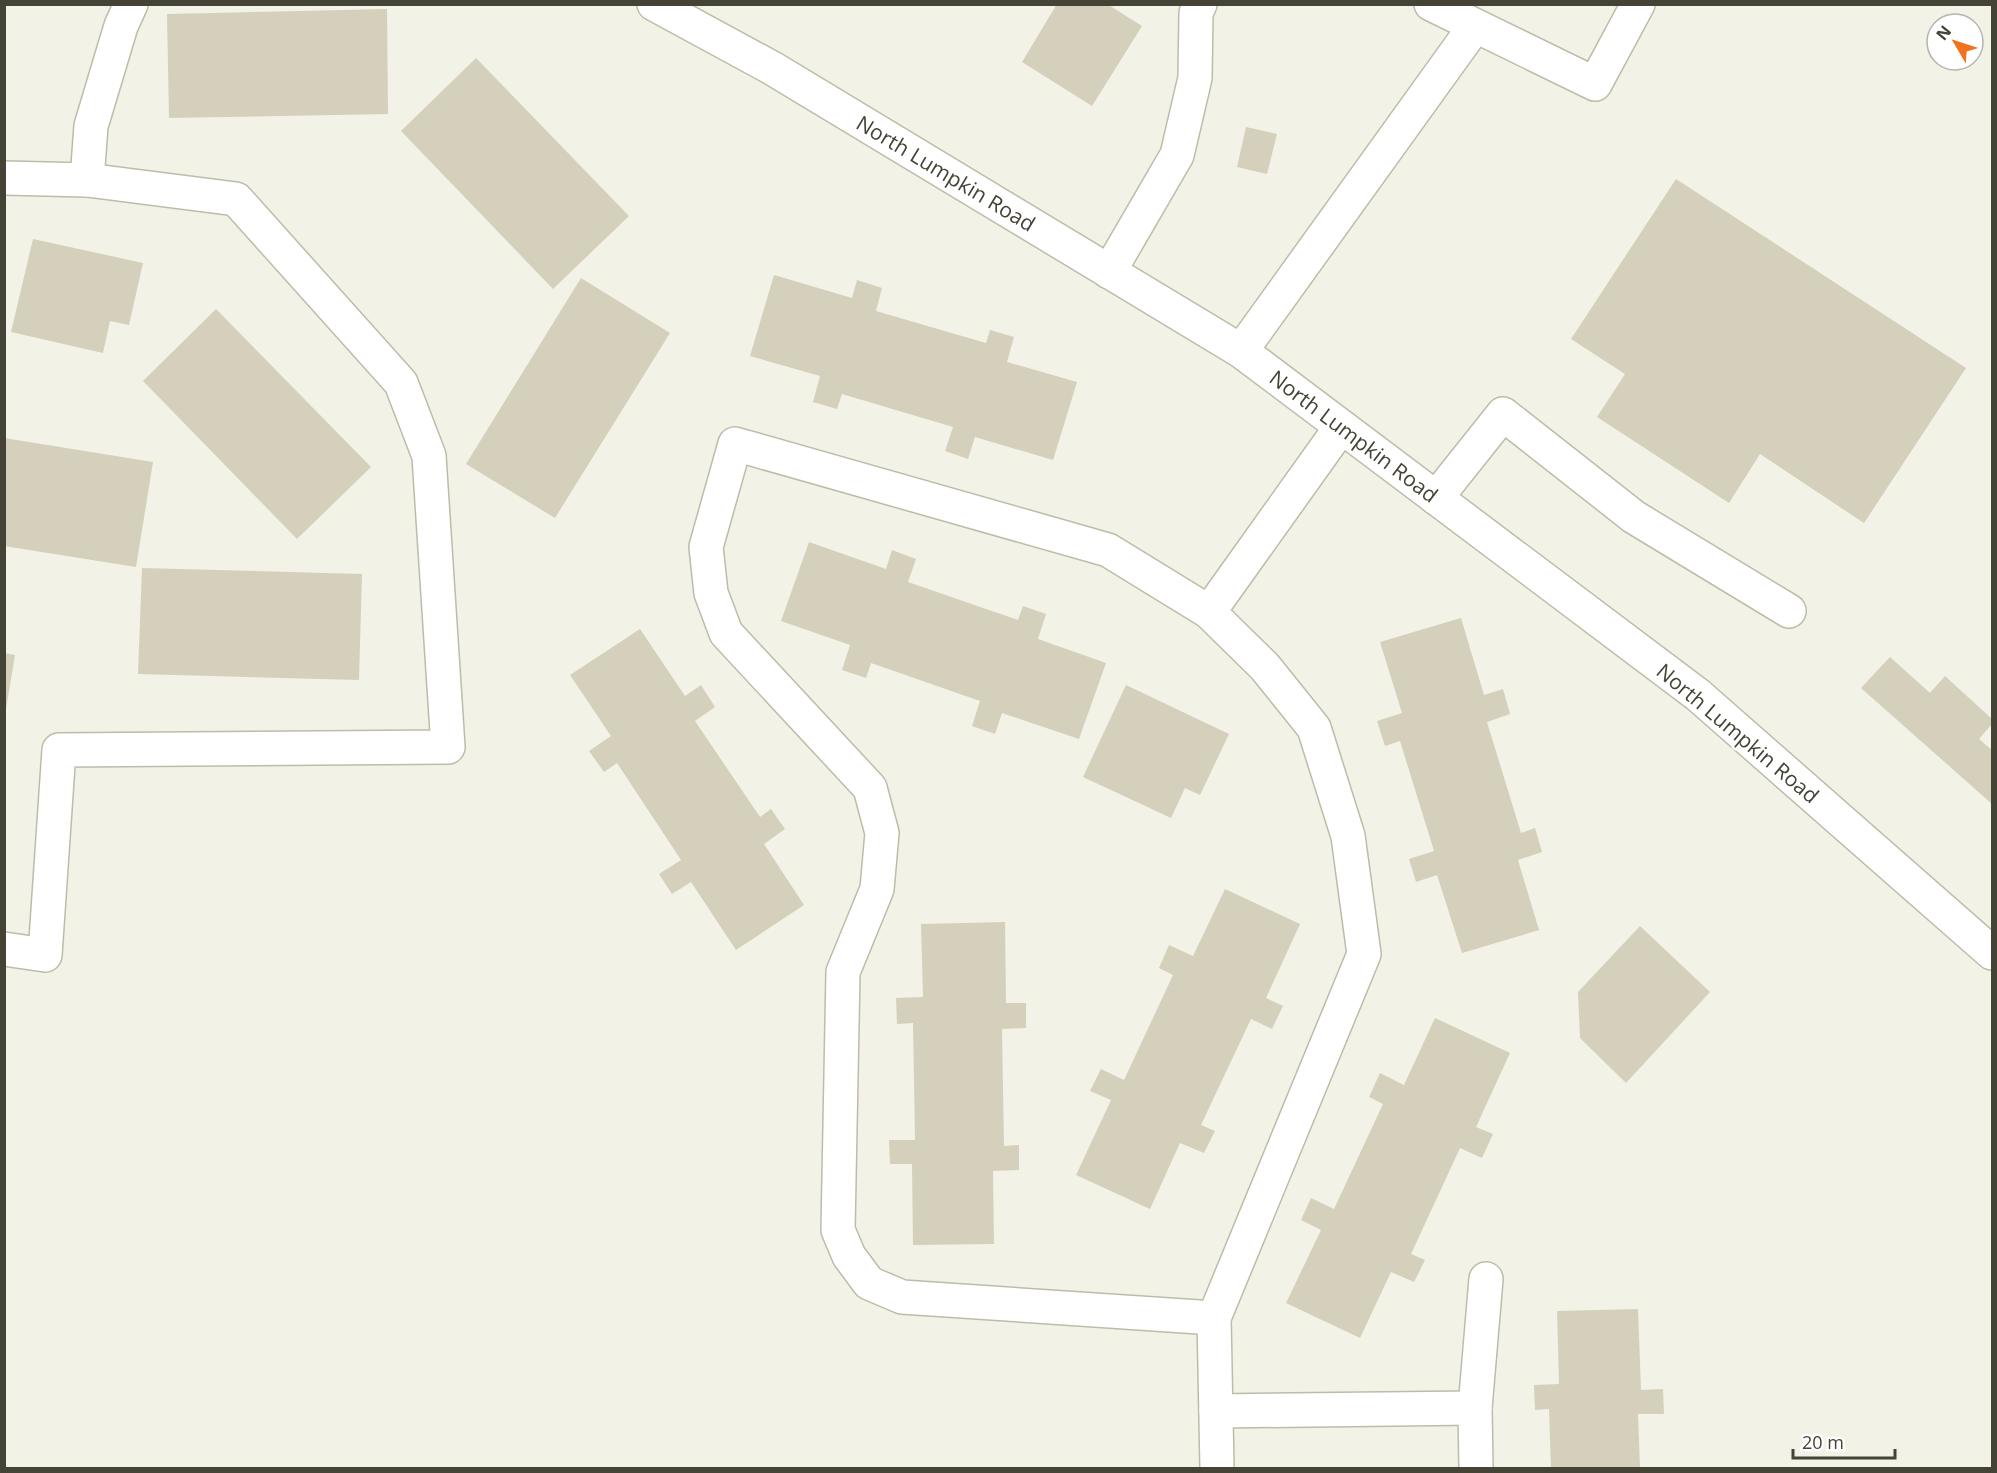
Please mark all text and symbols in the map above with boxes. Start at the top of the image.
north arrow [1925,12,1985,72]
text: N [1931,21,1956,45]
street label: North Lumpkin Road [851,109,1041,237]
street label: North Lumpkin Road [1264,364,1444,508]
street label: North Lumpkin Road [1651,657,1825,809]
scale bar [1793,1422,1895,1460]
text: 20 m [1802,1430,1844,1454]

